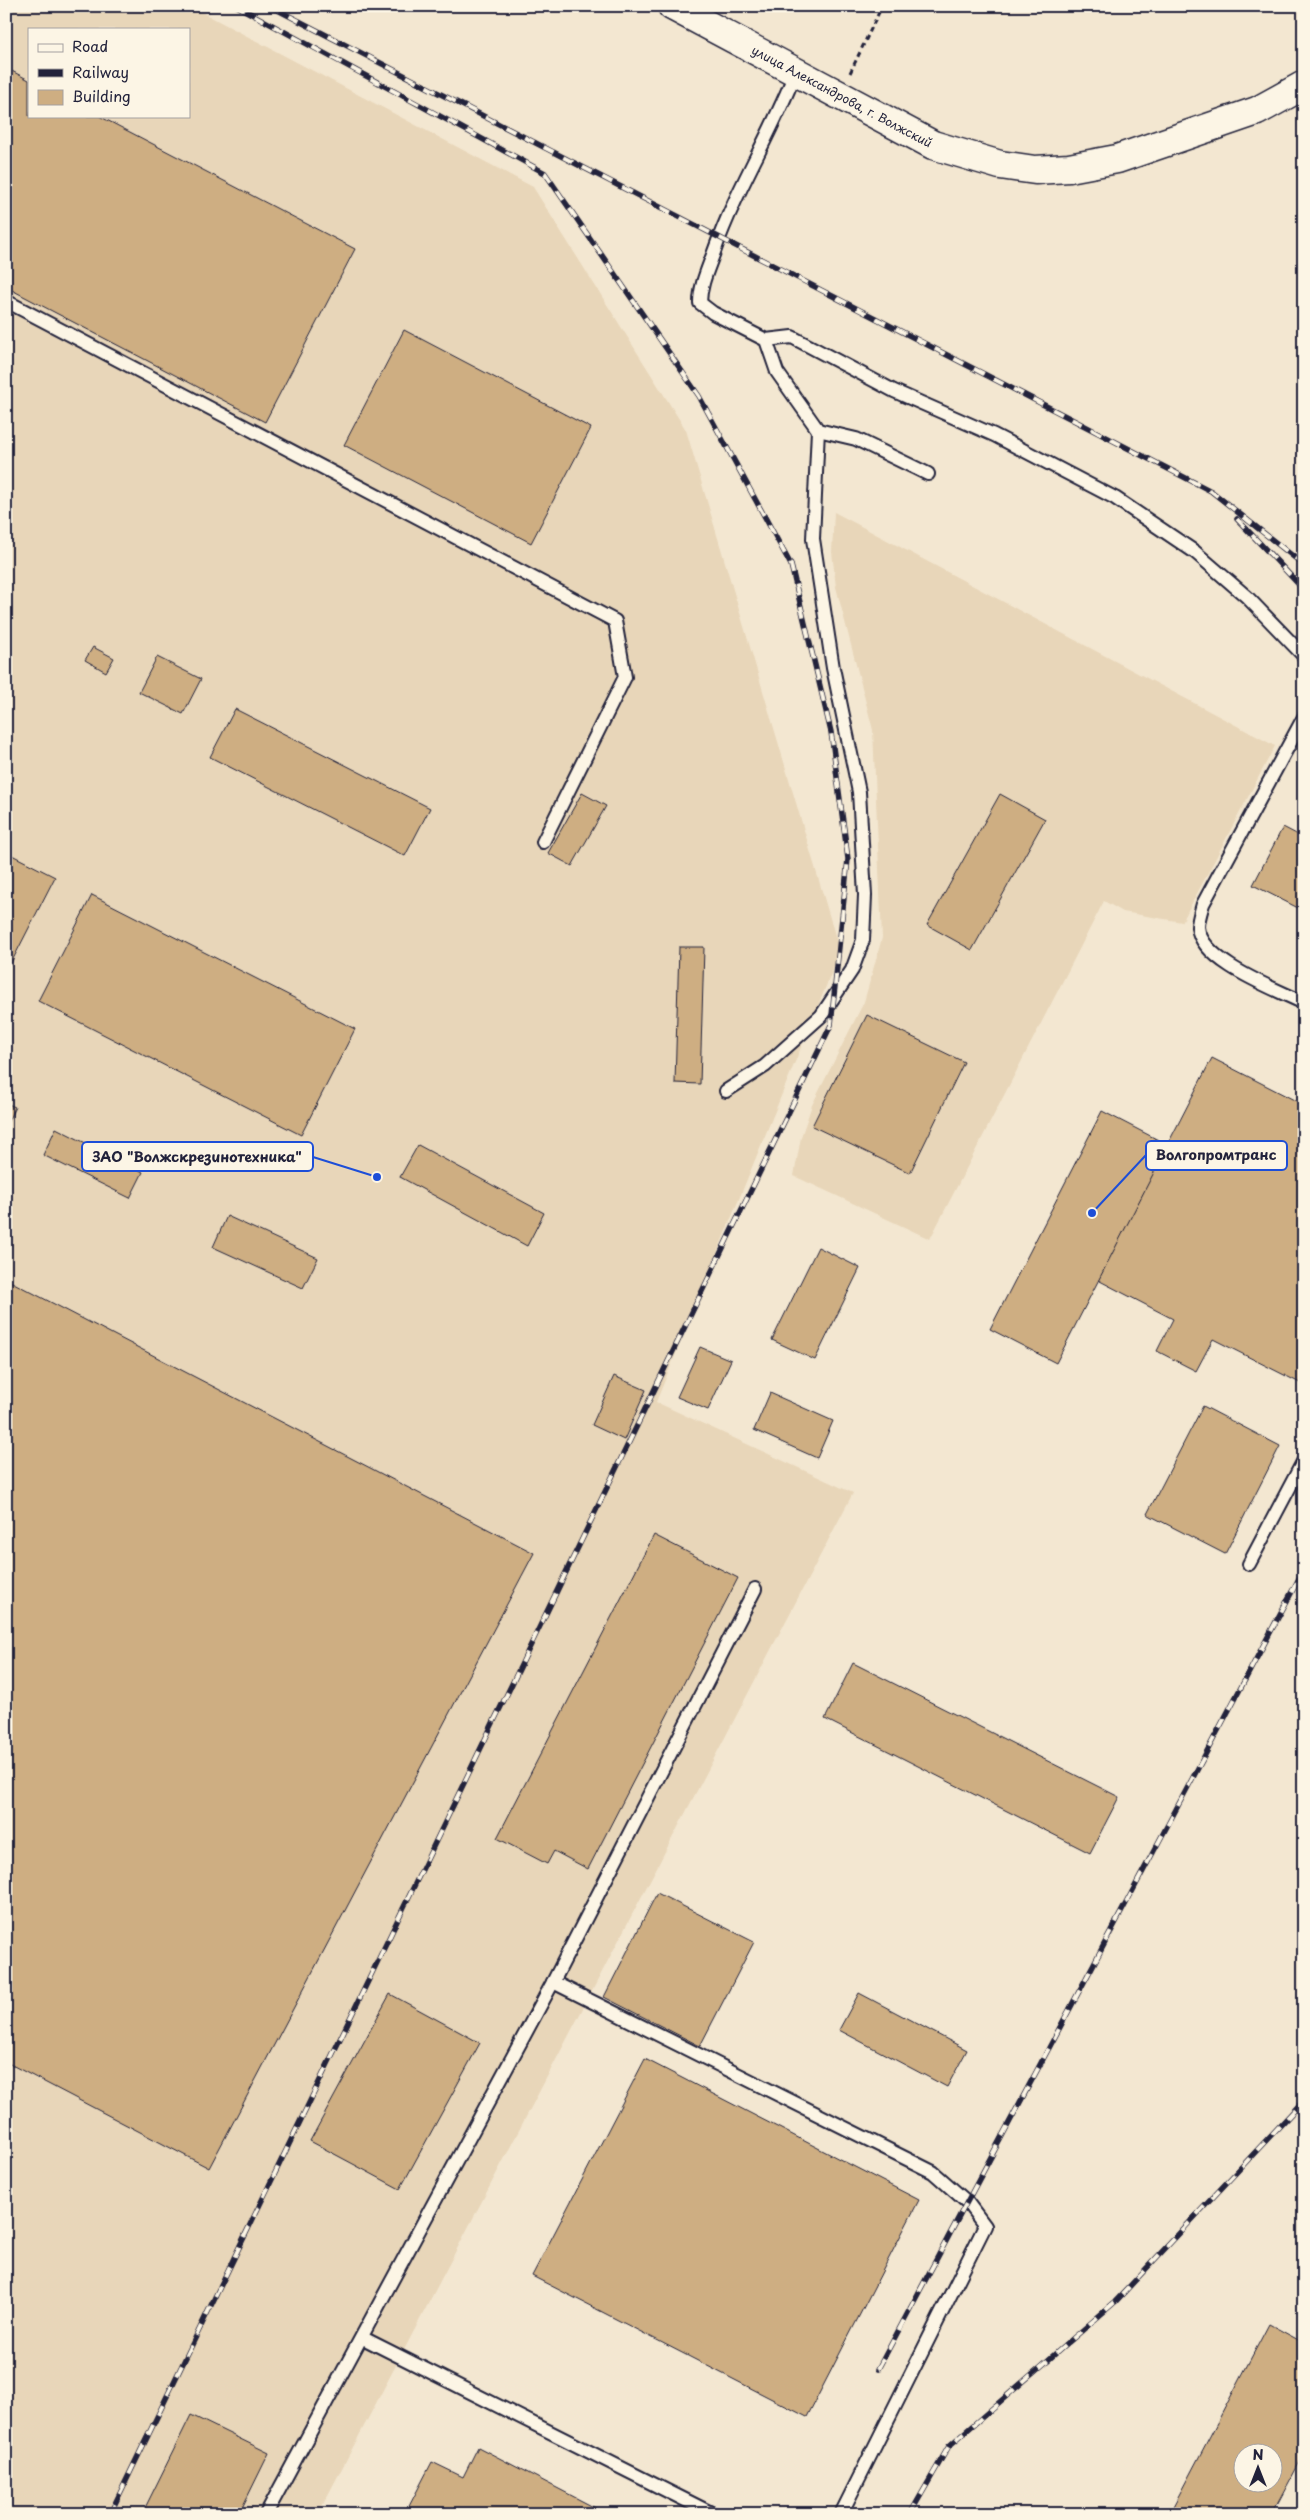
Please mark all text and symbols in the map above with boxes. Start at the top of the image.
legend [28,28,190,118]
text: Road [72,34,108,57]
street label: улица Александрова, г. Волжский [749,41,935,151]
text: Railway [72,60,129,83]
text: Building [72,84,131,107]
callout: Волгопромтранс [1146,1141,1287,1170]
callout: ЗАО "Волжскрезинотехника" [82,1142,313,1171]
text: Волгопромтранс [1156,1144,1277,1165]
text: ЗАО "Волжскрезинотехника" [91,1146,302,1167]
north arrow [1232,2442,1282,2492]
text: N [1252,2444,1264,2465]

